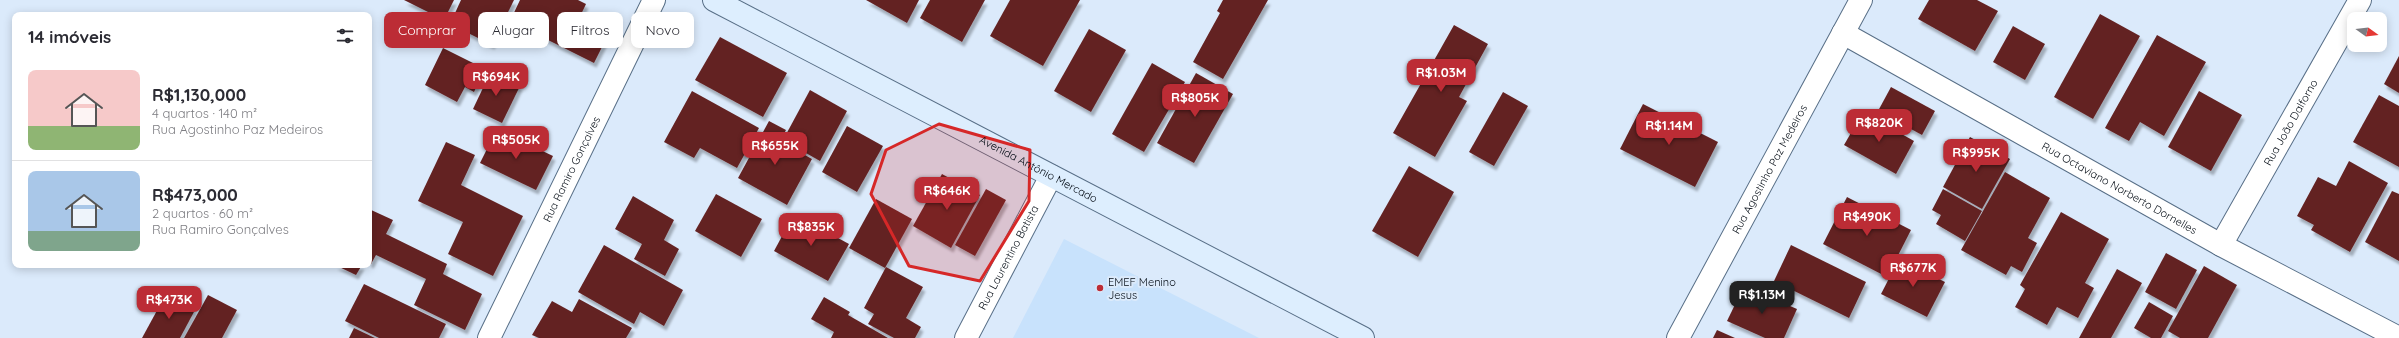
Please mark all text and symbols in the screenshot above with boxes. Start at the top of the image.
chip: Comprar [384,12,470,48]
chip: Alugar [478,12,549,48]
chip: Filtros [557,12,623,48]
chip: Novo [631,12,694,48]
north arrow [2347,12,2387,52]
map controls [2347,12,2387,52]
icon: filters [334,25,356,47]
text: 14 imóveis [28,26,111,47]
pin: R$1.03M [1404,59,1478,93]
pin: R$694K [463,63,529,97]
text: R$1.03M [1416,64,1466,80]
text: R$694K [472,68,520,84]
street label: Rua João Dalforno [2261,76,2321,168]
text: R$1,130,000 [152,84,246,105]
pin: R$805K [1162,84,1228,118]
icon: home [60,86,108,134]
text: R$805K [1171,89,1219,105]
street label: Rua Agostinho Paz Medeiros [1729,102,1810,236]
text: 4 quartos · 140 m² [152,105,257,121]
pin: R$820K [1846,109,1912,143]
pin: R$1.14M [1632,112,1706,146]
street label: Rua Ramiro Gonçalves [540,114,603,224]
text: R$820K [1855,114,1903,130]
text: R$1.14M [1645,117,1693,133]
text: Rua Agostinho Paz Medeiros [152,121,323,137]
pin: R$505K [483,126,549,160]
text: R$505K [492,131,540,147]
pin: R$655K [742,132,808,166]
street label: Avenida Antônio Mercado [977,133,1100,206]
text: R$655K [751,137,799,153]
pin: R$995K [1943,139,2009,173]
street label: Rua Octaviano Norberto Dornelles [2039,139,2200,237]
text: R$995K [1952,144,2000,160]
pin: R$646K [914,177,980,211]
text: R$646K [923,182,971,198]
text: R$473,000 [152,184,238,205]
icon: home [60,187,108,235]
street label: Rua Laurentino Batista [975,203,1041,312]
pin: R$490K [1834,203,1900,237]
text: 2 quartos · 60 m² [152,205,253,221]
text: R$490K [1843,208,1891,224]
pin: R$835K [778,213,844,247]
text: R$835K [788,218,834,234]
text: Rua Ramiro Gonçalves [152,221,289,237]
pin: R$677K [1880,254,1946,288]
text: R$677K [1890,259,1936,275]
place label: EMEF Menino Jesus [1108,275,1176,302]
pin: R$1.13M [1725,281,1799,315]
marker: EMEF Menino Jesus [1095,283,1105,293]
pin: R$473K [136,286,202,320]
text: R$1.13M [1738,286,1786,302]
text: R$473K [146,291,192,307]

